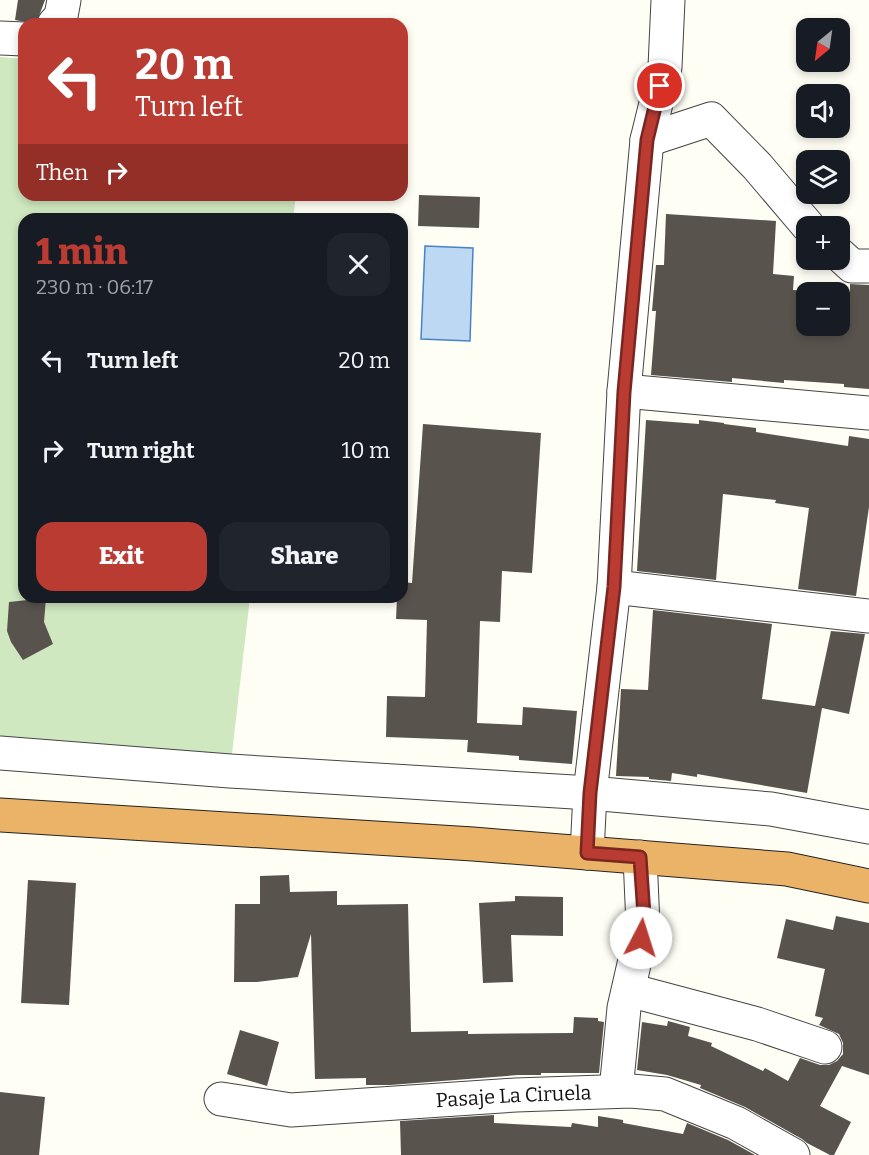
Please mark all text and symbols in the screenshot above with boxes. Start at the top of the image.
north arrow [796,18,850,72]
map controls [796,18,850,336]
text: 20 m [135,40,233,90]
icon: left [36,42,114,120]
pin [634,60,685,111]
icon: arrive [643,69,676,102]
button: sound [796,84,850,138]
text: Turn left [135,91,243,123]
button: layers [796,150,850,204]
icon: right [100,156,133,189]
text: Then [36,159,88,186]
button: + [796,216,850,270]
text: 1 min [36,230,128,274]
button: close [327,233,390,296]
text: 230 m · 06:17 [36,275,153,299]
button: − [796,282,850,336]
icon: left [36,344,69,377]
text: Turn left [87,347,179,374]
text: 20 m [339,347,390,374]
icon: right [36,434,69,467]
text: Turn right [87,437,195,464]
text: 10 m [342,437,390,464]
button: Exit [36,522,207,591]
button: Share [219,522,390,591]
position arrow [609,906,673,970]
street label: Pasaje La Ciruela [435,1080,592,1112]

